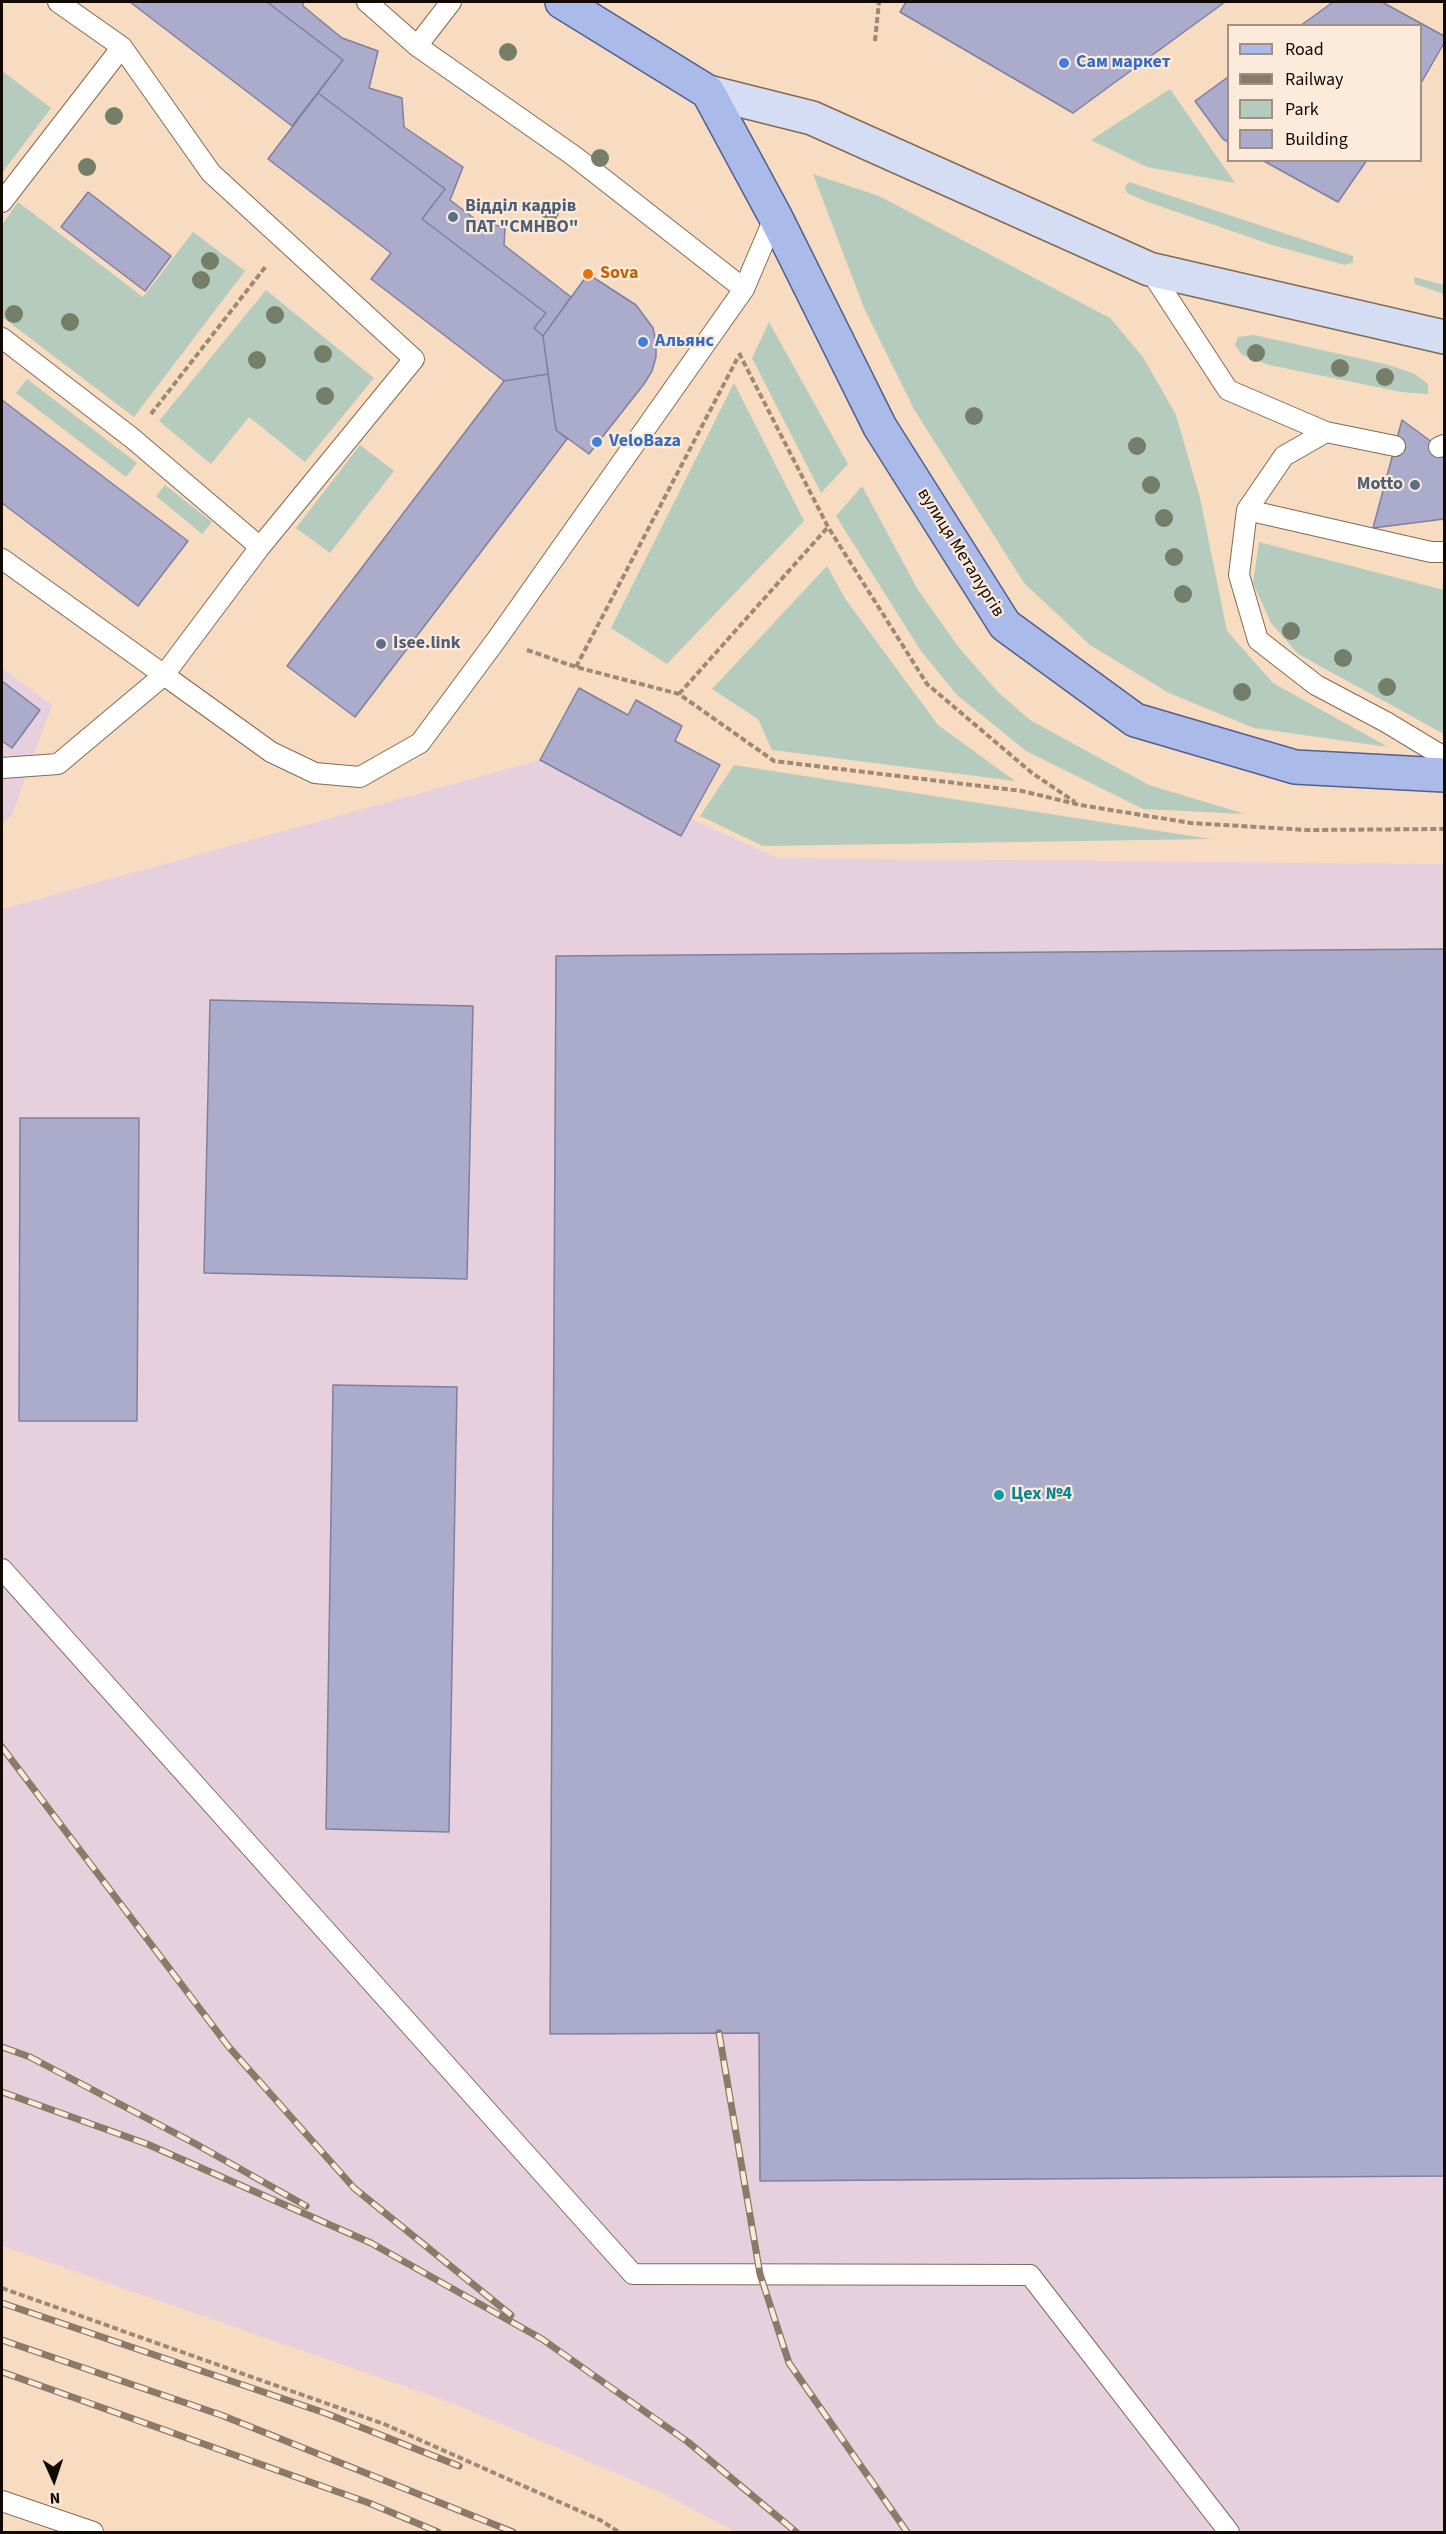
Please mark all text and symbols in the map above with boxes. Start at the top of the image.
legend [1227,24,1422,162]
text: Road [1285,37,1324,62]
place label: Сам маркет [1076,52,1171,74]
marker: Сам маркет [1057,56,1071,70]
text: Railway [1285,67,1344,92]
text: Park [1285,97,1319,122]
text: Building [1285,127,1348,152]
place label: Відділ кадрів ПАТ "СМНВО" [465,196,578,238]
marker: Відділ кадрів ПАТ "СМНВО" [446,210,460,224]
place label: Sova [600,263,638,285]
marker: Sova [581,267,595,281]
place label: Альянс [655,331,714,353]
marker: Альянс [636,335,650,349]
place label: VeloBaza [609,431,681,453]
marker: VeloBaza [590,435,604,449]
place label: Motto [1357,474,1403,496]
marker: Motto [1408,478,1422,492]
street label: вулиця Металургів [912,485,1008,621]
place label: Isee.link [393,633,461,655]
marker: Isee.link [374,637,388,651]
place label: Цех №4 [1011,1484,1072,1506]
marker: Цех №4 [992,1488,1006,1502]
north arrow [24,2450,84,2510]
text: N [49,2487,61,2509]

